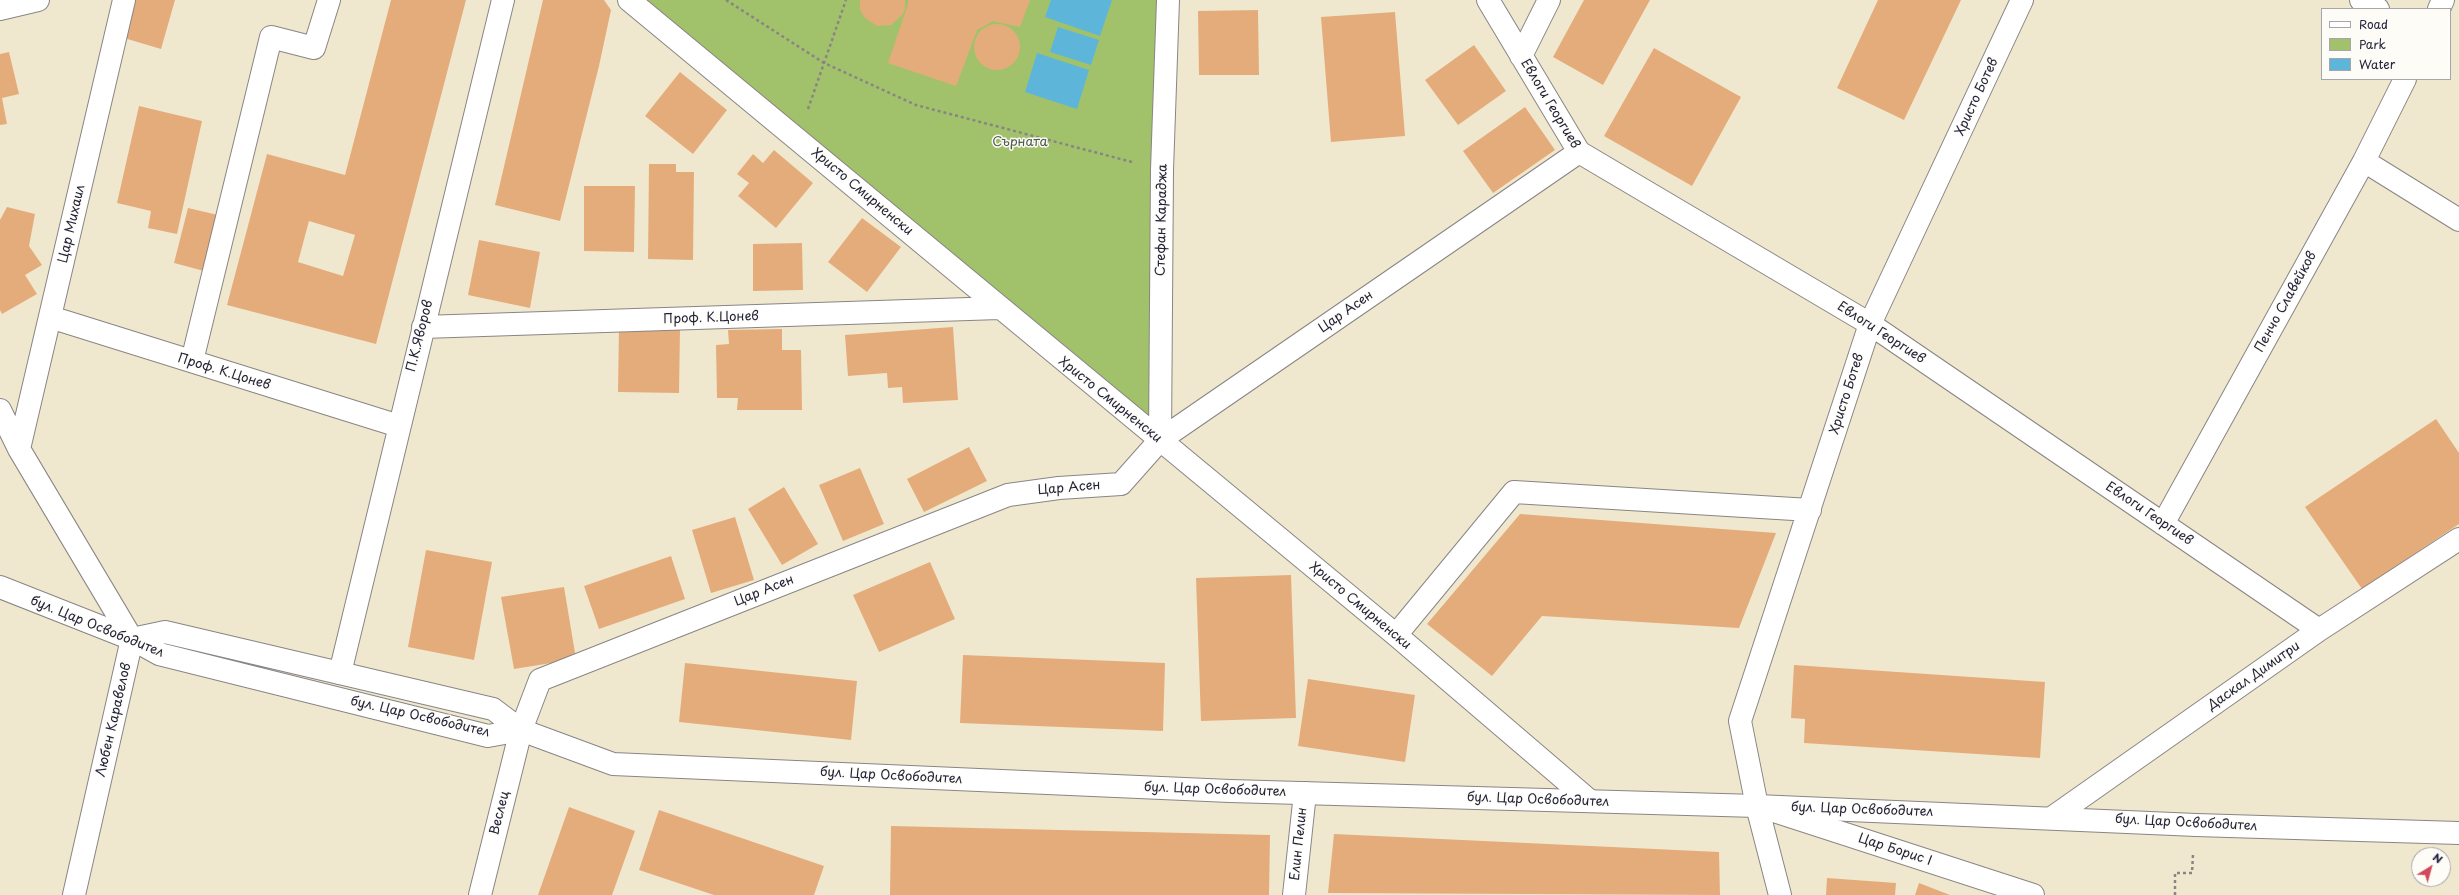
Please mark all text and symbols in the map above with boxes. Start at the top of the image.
legend [2321,8,2451,80]
text: Road [2359,15,2388,33]
text: Park [2359,35,2386,53]
text: Water [2359,55,2395,73]
street label: Евлоги Георгиев [1517,56,1583,152]
street label: Христо Ботев [1952,56,2002,138]
park label: Сърната [992,134,1048,150]
street label: Христо Смирненски [808,145,916,239]
street label: Стефан Караджа [1153,164,1171,276]
street label: Цар Михаил [55,183,89,265]
street label: Пенчо Славейков [2252,249,2320,355]
street label: Цар Асен [1316,288,1376,336]
street label: П.К.Яворов [404,299,436,373]
street label: Евлоги Георгиев [1834,299,1928,367]
street label: Проф. К.Цонев [663,309,759,327]
street label: Проф. К.Цонев [176,351,272,393]
street label: Христо Ботев [1827,352,1867,436]
street label: Христо Смирненски [1055,354,1165,446]
street label: Цар Асен [1037,477,1101,499]
street label: Евлоги Георгиев [2103,479,2195,549]
street label: Христо Смирненски [1306,559,1414,653]
street label: Цар Асен [732,572,796,610]
street label: бул. Цар Освободител [28,593,166,661]
street label: Даскал Димитри [2205,638,2303,714]
street label: Любен Kаравелов [93,661,135,779]
street label: бул. Цар Освободител [349,693,491,741]
street label: бул. Цар Освободител [819,764,963,788]
street label: бул. Цар Освободител [1144,780,1286,800]
street label: Веслец [487,789,513,837]
street label: бул. Цар Освободител [1467,790,1609,810]
street label: бул. Цар Освободител [1791,800,1933,820]
street label: Елин Пелин [1287,807,1311,881]
street label: бул. Цар Освободител [2114,811,2258,835]
street label: Цар Борис I [1856,831,1934,869]
north arrow [2411,847,2451,887]
text: N [2429,848,2447,867]

